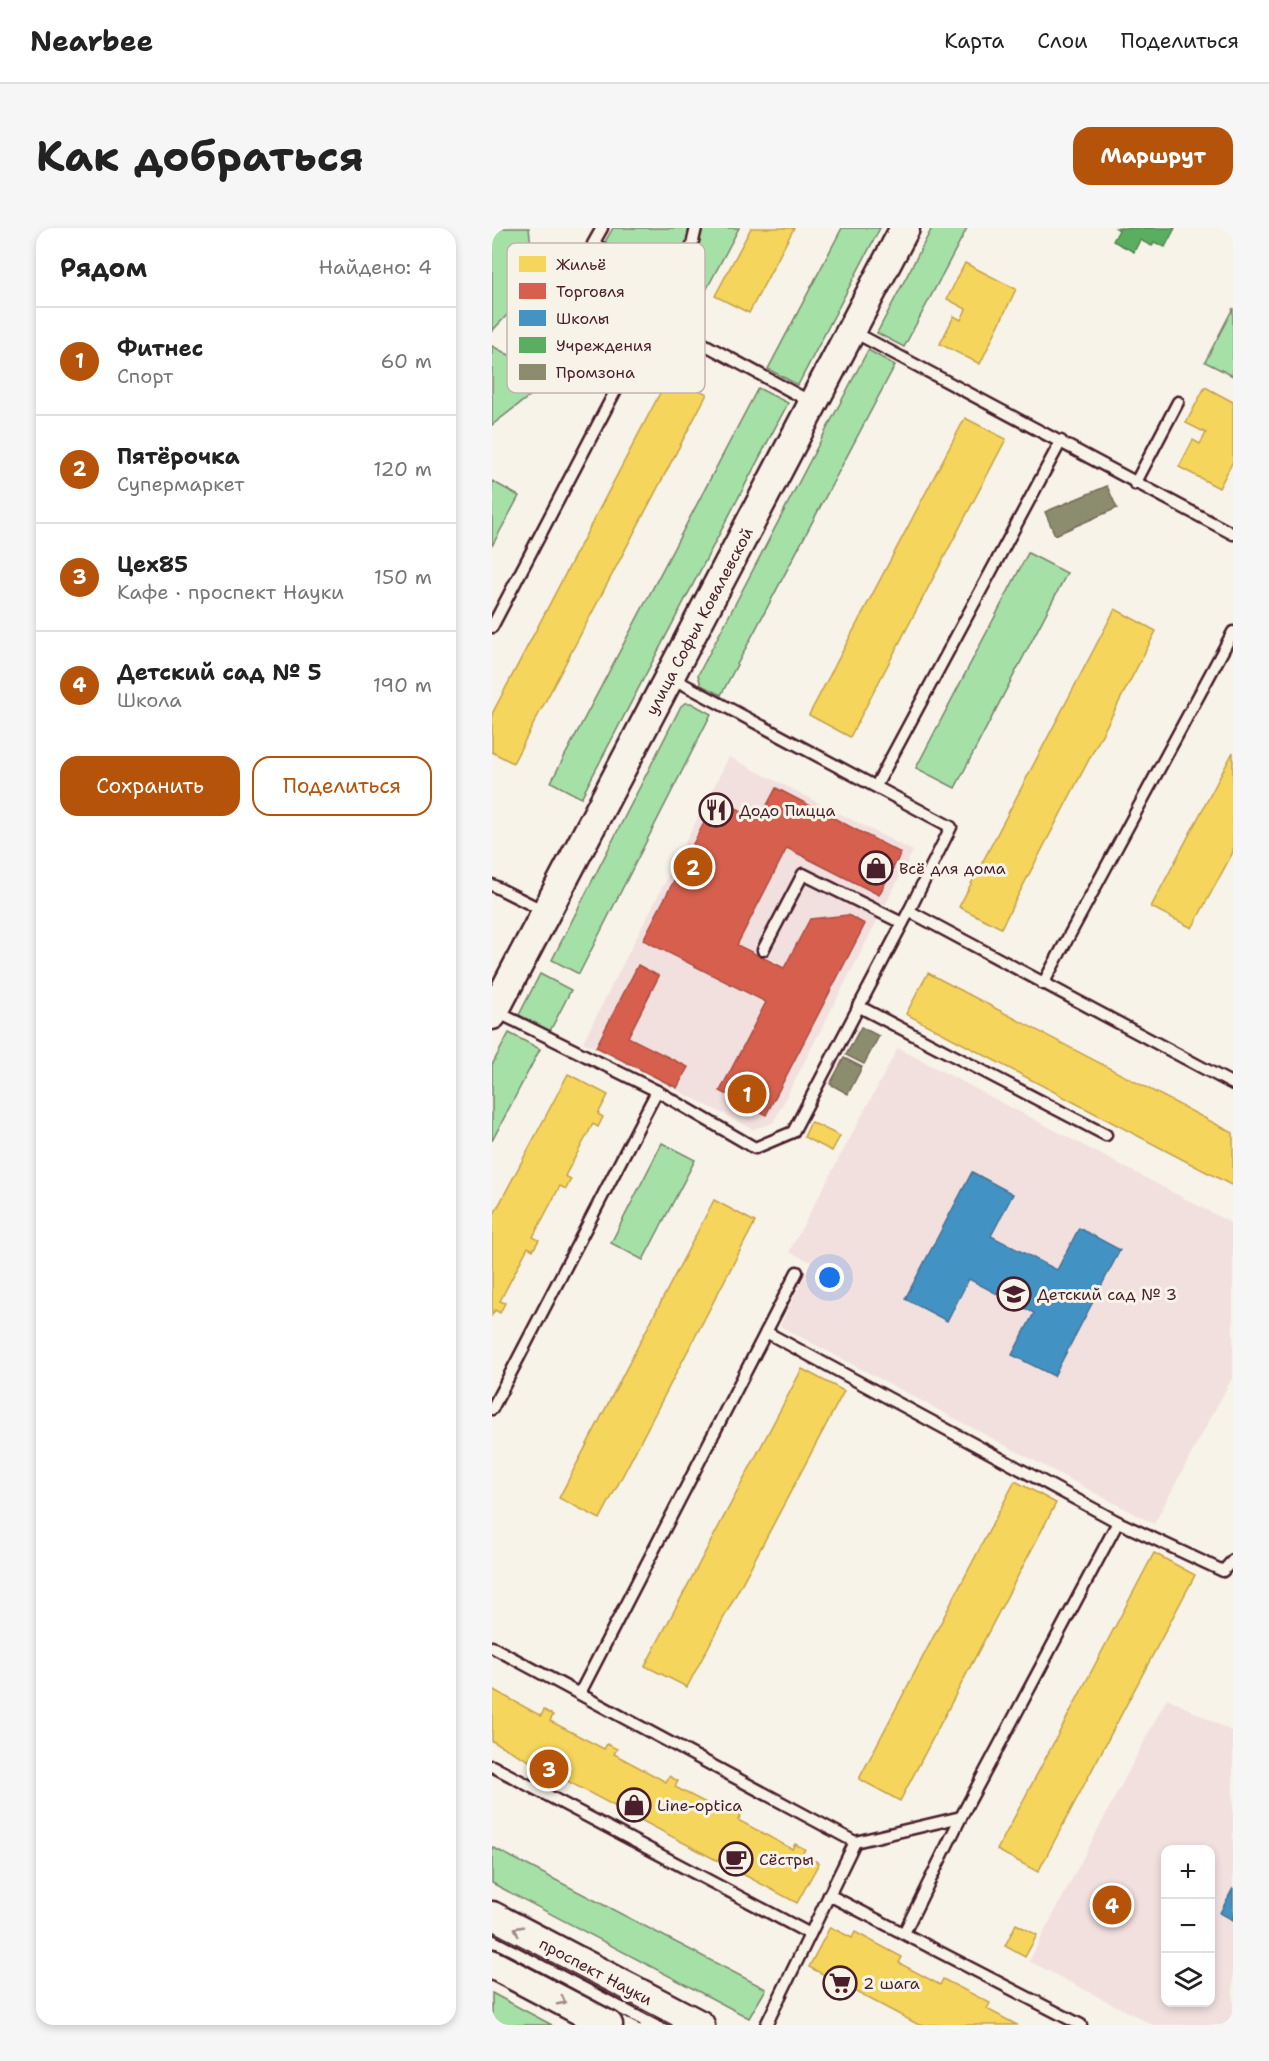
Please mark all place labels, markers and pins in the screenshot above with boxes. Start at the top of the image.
restaurant icon: Додо Пицца [698,792,734,828]
place label: Додо Пицца [739,800,835,821]
pin: 2 [674,844,712,890]
shop icon: Всё для дома [858,850,894,886]
place label: Всё для дома [899,858,1006,879]
pin: 1 [728,1072,766,1116]
school or university icon: Детский сад № 3 [996,1276,1032,1312]
place label: Детский сад № 3 [1037,1284,1177,1305]
pin: 3 [530,1746,568,1792]
shop icon: Line-optica [616,1787,652,1823]
place label: Line-optica [657,1795,742,1816]
cafe icon: Сёстры [718,1841,754,1877]
place label: Сёстры [759,1849,814,1870]
pin: 4 [1092,1882,1132,1928]
supermarket icon: 2 шага [822,1965,858,2001]
place label: 2 шага [863,1973,920,1994]

